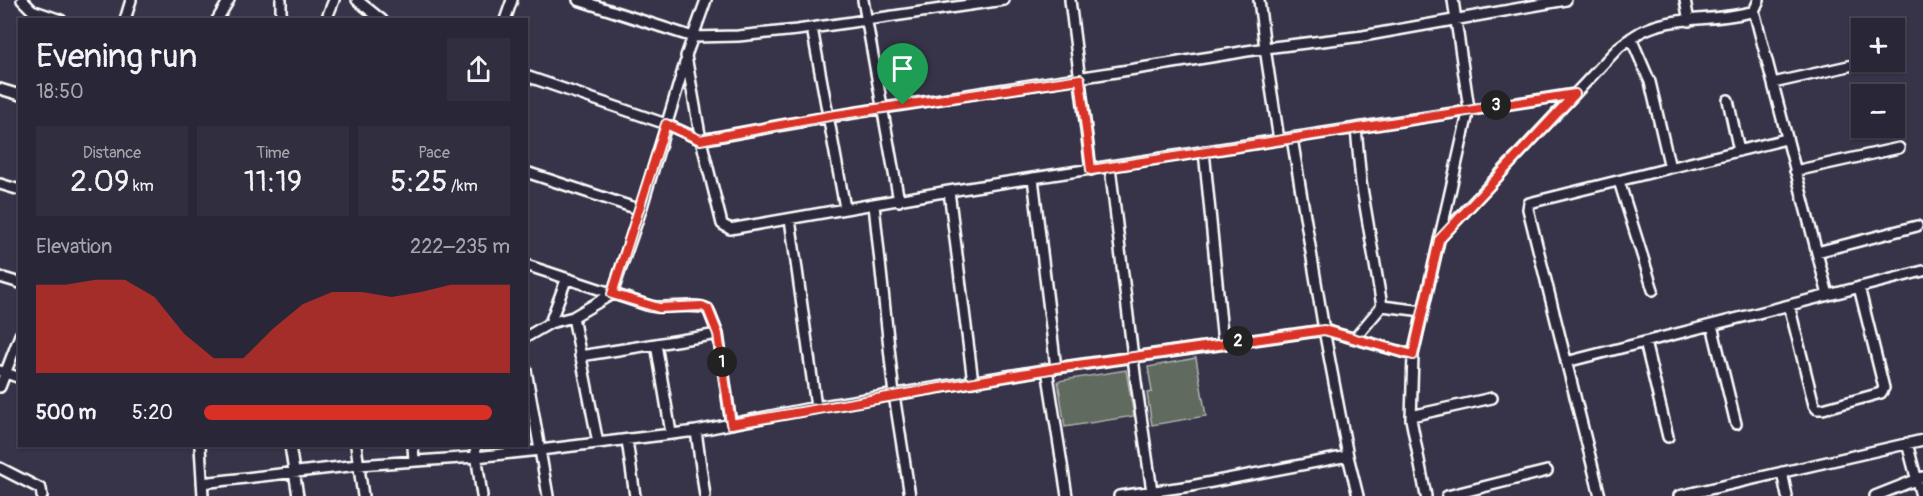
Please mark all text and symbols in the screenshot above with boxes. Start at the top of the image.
map controls [1851,18,1905,138]
button: + [1851,18,1905,72]
text: Evening run [36,36,197,77]
button: share [447,38,510,101]
pin [877,43,928,105]
icon: arrive [886,52,919,85]
text: 18:50 [36,79,84,104]
button: − [1851,84,1905,138]
pin: 3 [1481,90,1511,120]
text: 3 [1492,95,1500,115]
text: Distance [83,143,141,163]
text: Time [256,143,290,163]
text: Pace [418,143,450,163]
text: 2.09 [70,163,129,200]
text: 11:19 [244,163,302,200]
text: 5:25 [390,163,448,200]
text: km [129,176,154,196]
text: /km [448,176,478,196]
text: Elevation [36,234,112,259]
text: 222–235 m [410,234,510,259]
pin: 2 [1223,326,1253,356]
text: 2 [1234,331,1242,351]
pin: 1 [707,347,737,377]
text: 1 [719,352,725,372]
text: 500 m [36,400,96,425]
text: 5:20 [132,400,173,425]

